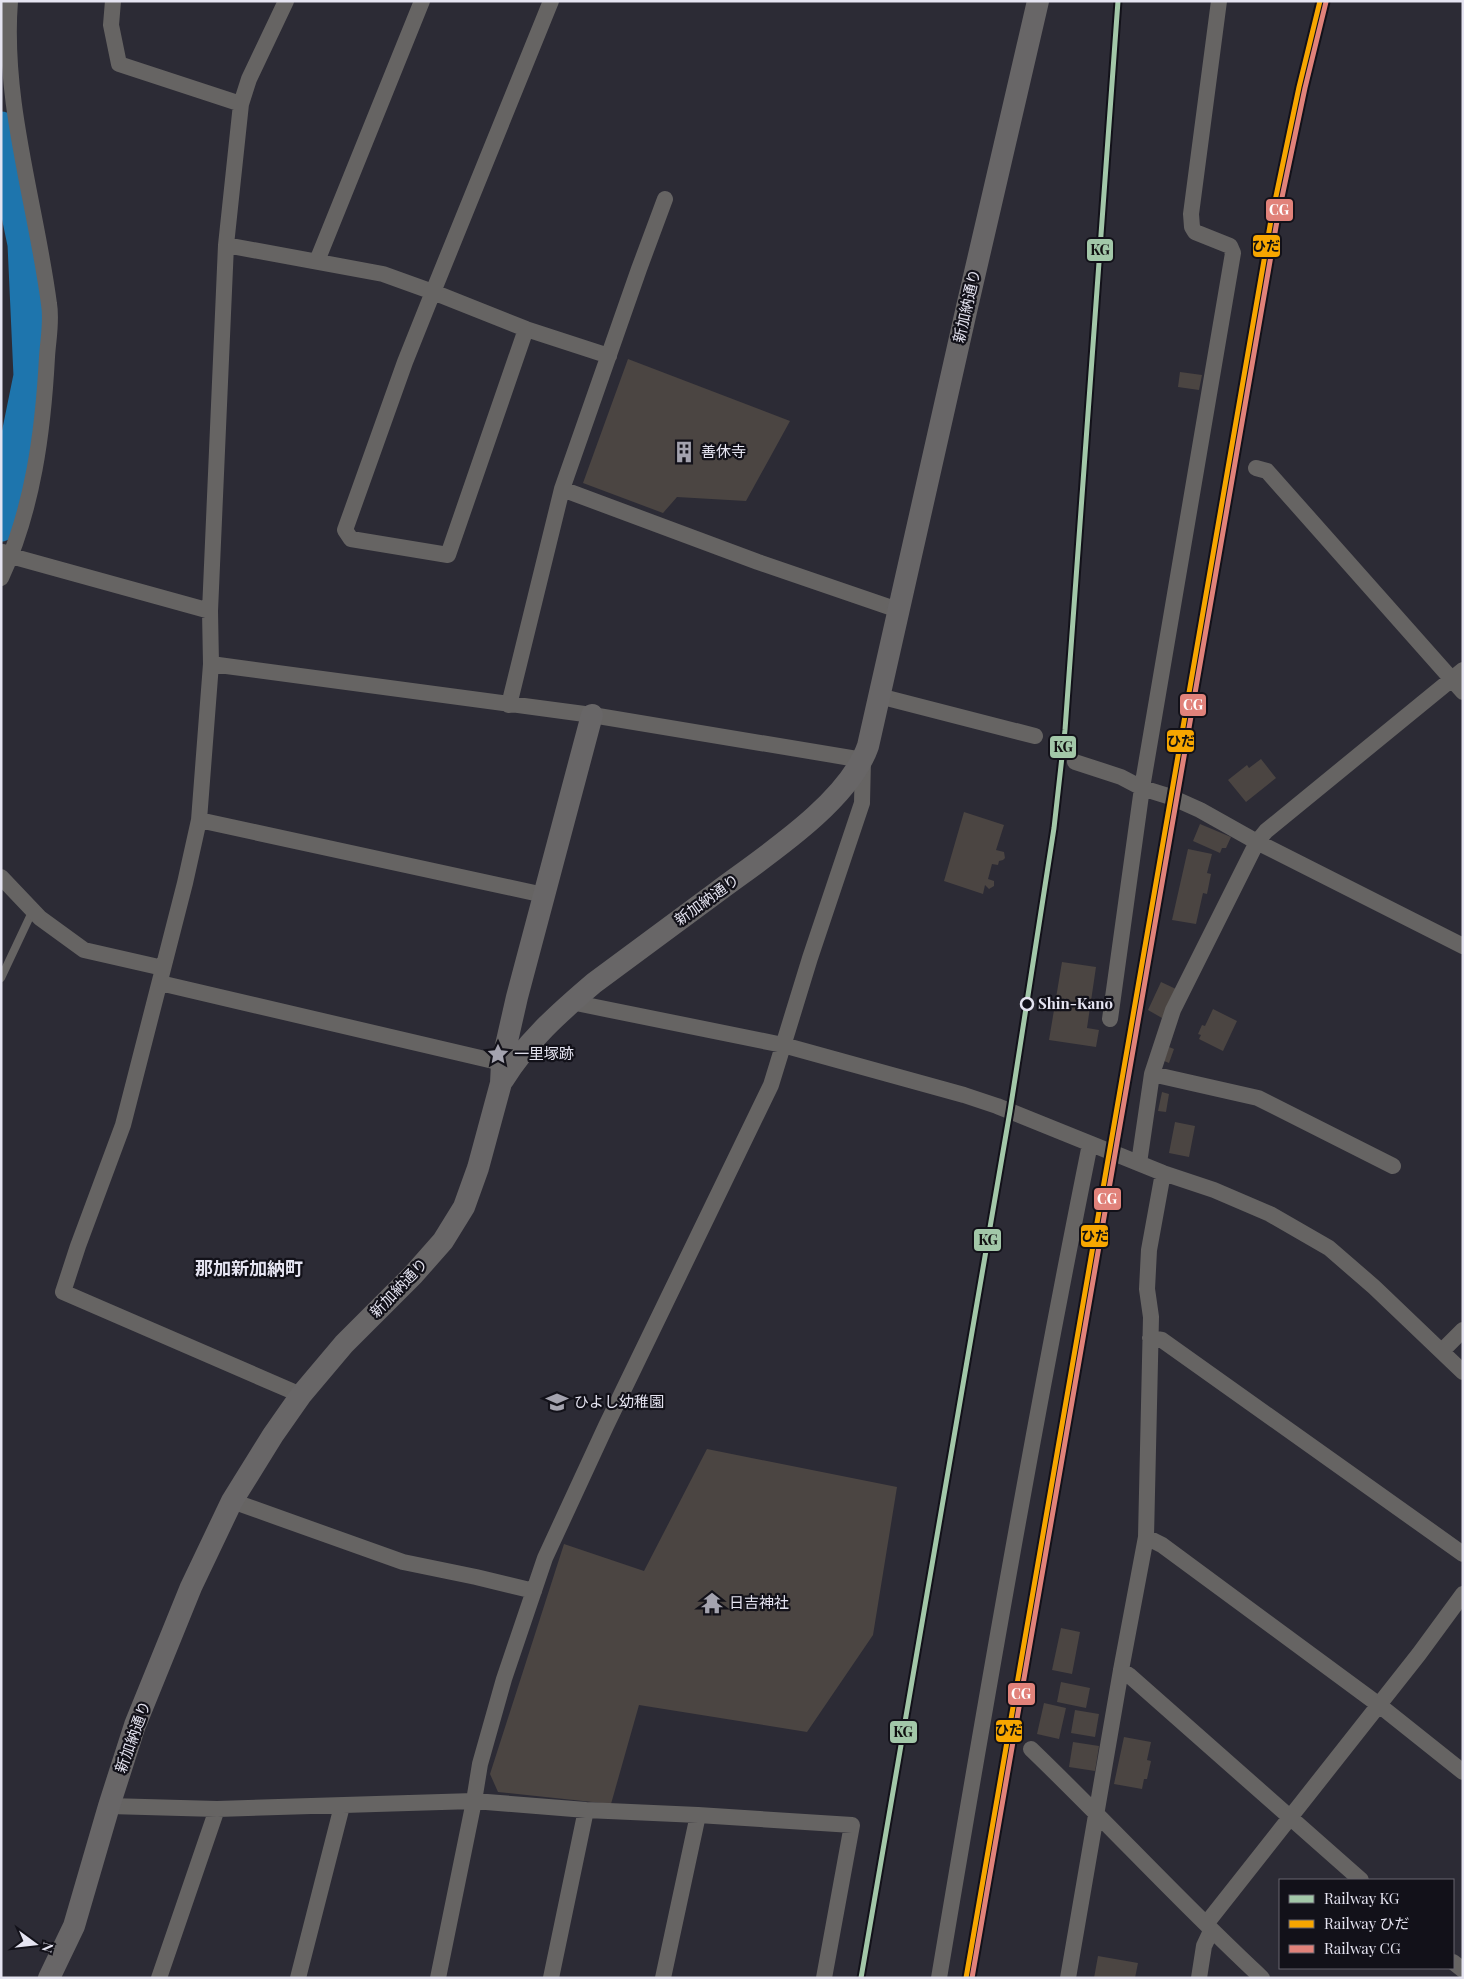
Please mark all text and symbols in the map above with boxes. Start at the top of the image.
line badge: CG [1265,198,1294,222]
text: CG [1269,200,1289,219]
line badge: ひだ [1252,234,1281,258]
text: ひだ [1252,236,1280,255]
line badge: KG [1086,238,1114,262]
text: KG [1090,240,1110,259]
street label: 新加納通り [948,267,984,345]
building icon: 善休寺 [671,439,697,465]
place label: 善休寺 [701,441,746,461]
line badge: CG [1179,693,1207,717]
text: CG [1183,695,1203,714]
line badge: ひだ [1166,729,1195,753]
text: ひだ [1167,731,1195,750]
line badge: KG [1049,735,1077,759]
text: KG [1053,737,1073,756]
street label: 新加納通り [670,869,743,929]
place label: Shin-Kanō [1038,993,1113,1013]
marker: Shin-Kanō [1020,997,1034,1011]
place icon: 一里塚跡 [485,1041,511,1067]
place label: 一里塚跡 [514,1043,574,1063]
line badge: CG [1093,1187,1122,1211]
text: CG [1097,1189,1117,1208]
line badge: ひだ [1080,1224,1109,1248]
text: ひだ [1081,1226,1109,1245]
line badge: KG [973,1228,1002,1252]
text: KG [978,1230,998,1249]
street label: 新加納通り [365,1253,432,1321]
district label: 那加新加納町 [195,1256,303,1280]
school or university icon: ひよし幼稚園 [544,1389,570,1415]
place label: ひよし幼稚園 [574,1391,664,1411]
temple icon: 日吉神社 [699,1590,725,1616]
place label: 日吉神社 [729,1592,789,1612]
line badge: CG [1007,1682,1036,1706]
text: CG [1011,1684,1031,1703]
street label: 新加納通り [110,1698,154,1775]
line badge: ひだ [995,1719,1023,1743]
line badge: KG [889,1720,918,1744]
text: ひだ [995,1720,1023,1739]
text: KG [893,1722,913,1741]
legend [1279,1879,1454,1969]
text: Railway KG [1324,1888,1400,1908]
text: Railway ひだ [1324,1913,1410,1933]
north arrow [10,1919,60,1969]
text: Railway CG [1324,1938,1401,1958]
text: N [38,1940,59,1955]

